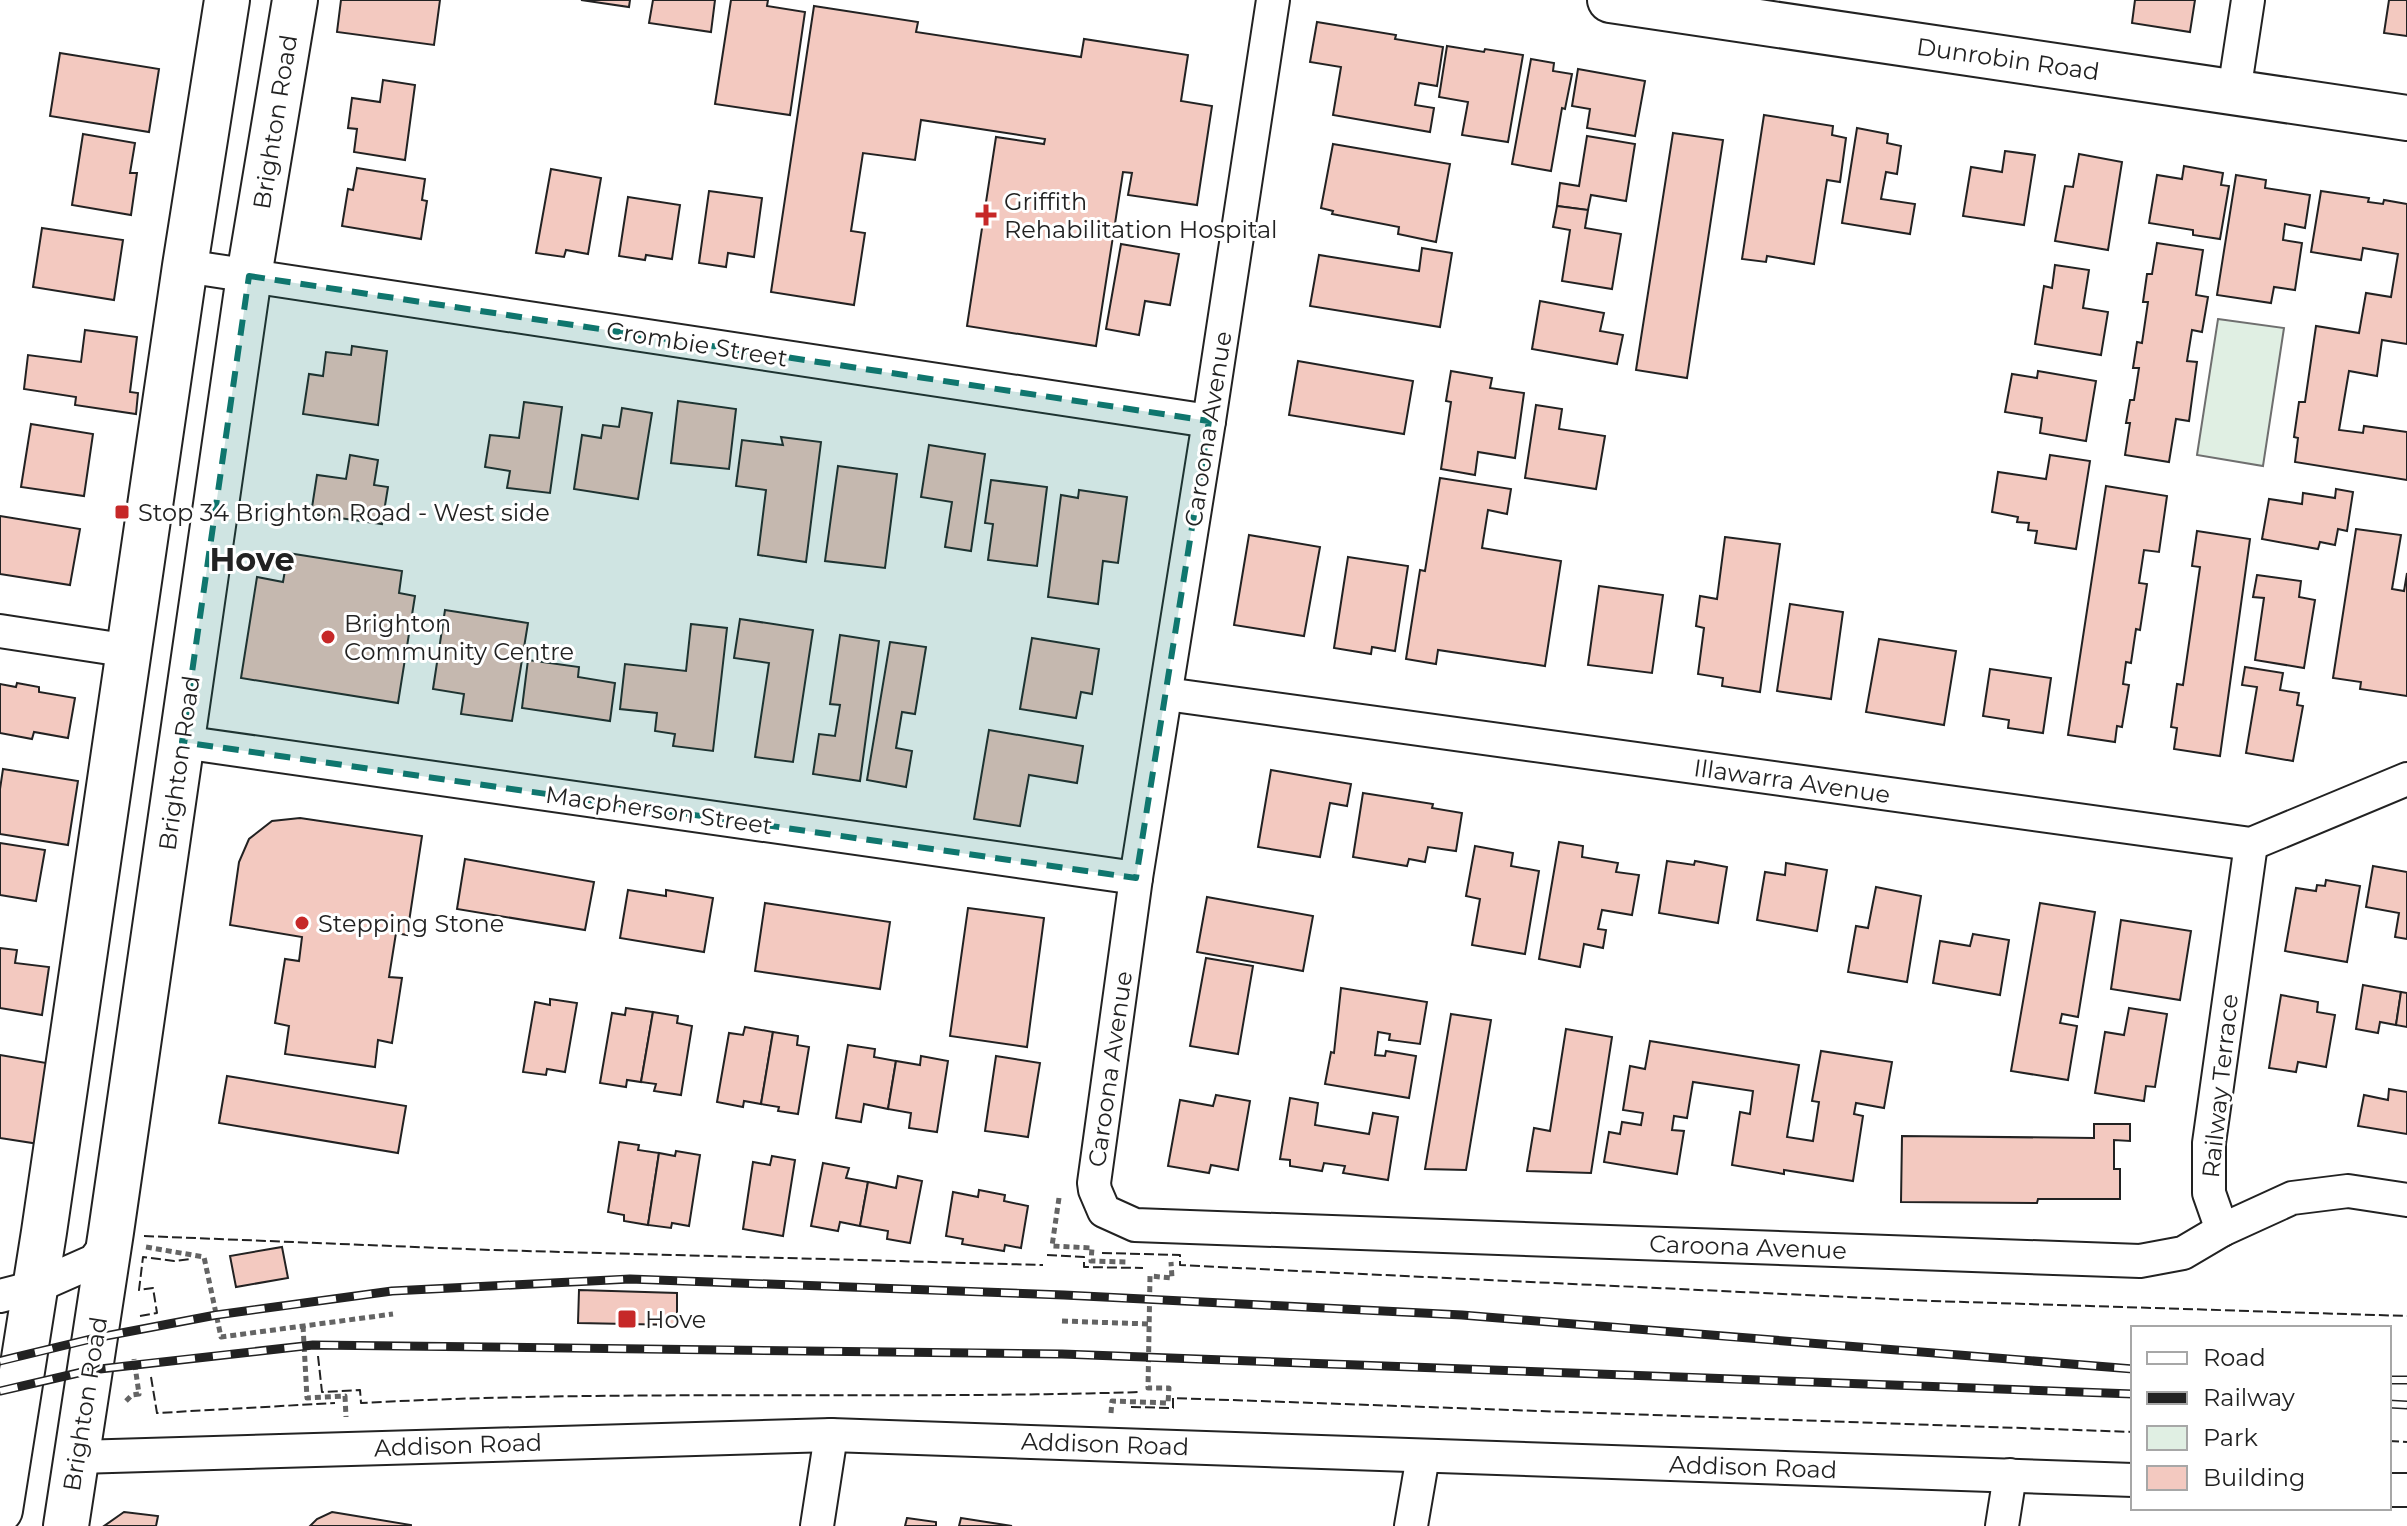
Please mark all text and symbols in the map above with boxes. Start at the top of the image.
street label: Dunrobin Road [1915,32,2101,86]
street label: Brighton Road [247,33,303,211]
place label: Griffith Rehabilitation Hospital [1004,187,1278,244]
marker: Griffith Rehabilitation Hospital [975,204,997,226]
street label: Crombie Street [604,315,790,373]
street label: Caroona Avenue [1178,329,1238,529]
place label: Stop 34 Brighton Road - West side [138,498,550,527]
marker: Stop 34 Brighton Road - West side [113,503,131,521]
district label: Hove [209,540,295,579]
place label: Brighton Community Centre [344,609,574,666]
marker: Brighton Community Centre [319,628,337,646]
street label: Brighton Road [152,674,206,852]
street label: Illawarra Avenue [1692,753,1892,809]
street label: Macpherson Street [544,780,775,840]
place label: Stepping Stone [318,909,504,938]
marker: Stepping Stone [293,914,311,932]
street label: Caroona Avenue [1082,969,1138,1169]
street label: Railway Terrace [2196,993,2244,1179]
street label: Caroona Avenue [1649,1229,1847,1265]
place label: Hove [645,1305,706,1334]
marker: Hove [616,1308,638,1330]
street label: Brighton Road [57,1315,113,1493]
legend [2131,1326,2391,1510]
text: Road [2203,1343,2266,1372]
text: Railway [2203,1383,2295,1412]
text: Park [2203,1423,2258,1452]
street label: Addison Road [1020,1427,1190,1461]
street label: Addison Road [373,1428,543,1462]
street label: Addison Road [1668,1450,1838,1484]
text: Building [2203,1463,2306,1492]

